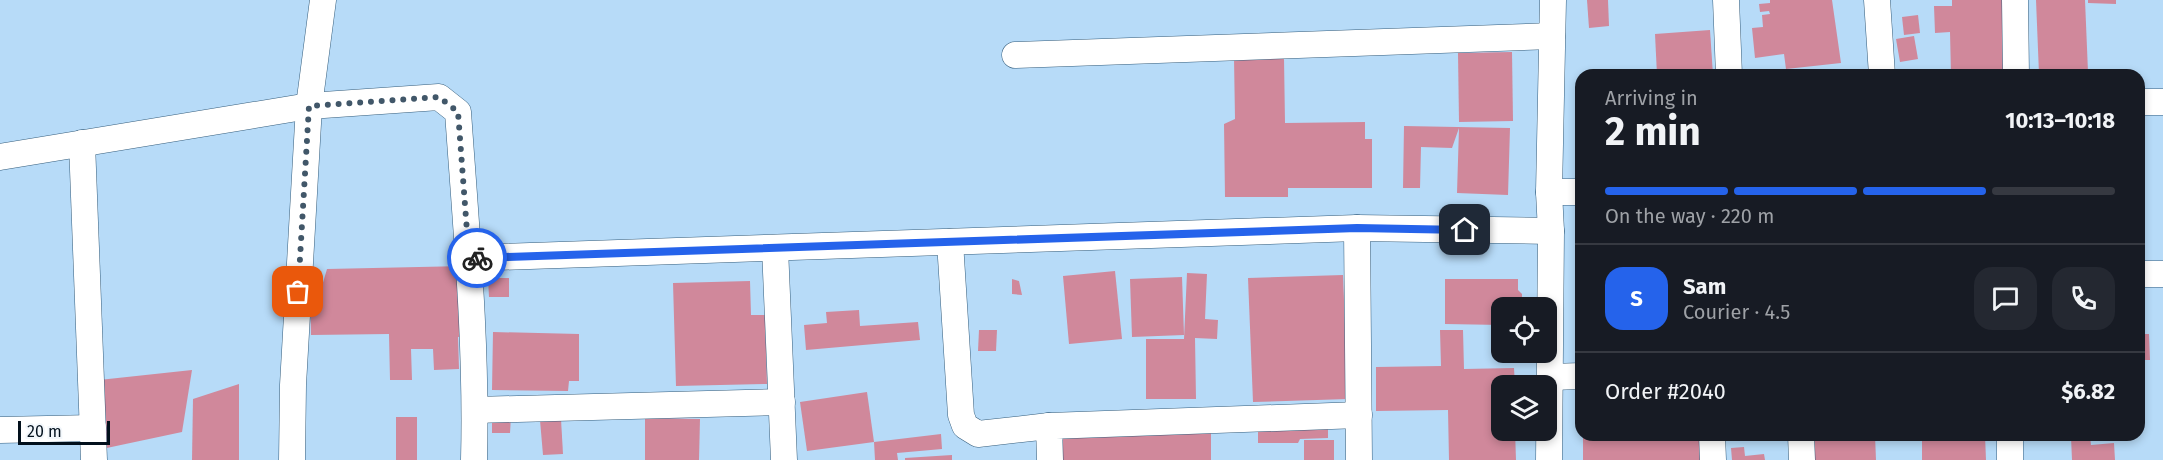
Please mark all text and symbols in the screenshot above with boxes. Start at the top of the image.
text: Arriving in [1605,86,1698,110]
text: 10:13–10:18 [2005,107,2115,134]
text: 2 min [1605,109,1701,155]
pin [1439,204,1490,255]
text: On the way · 220 m [1605,204,1774,228]
icon: home [1448,213,1481,246]
courier [447,228,507,288]
icon: bike [461,242,494,275]
pin [272,266,323,317]
button: chat [1974,267,2037,330]
button: phone [2052,267,2115,330]
text: Sam [1683,273,1726,300]
icon: bag [281,275,314,308]
text: S [1630,285,1643,312]
map controls [1491,297,1557,441]
button: locate [1491,297,1557,363]
text: Courier · 4.5 [1683,300,1790,324]
button: layers [1491,375,1557,441]
text: Order #2040 [1605,378,1726,405]
text: $6.82 [2061,378,2115,405]
scale bar [18,418,110,446]
text: 20 m [27,422,62,441]

